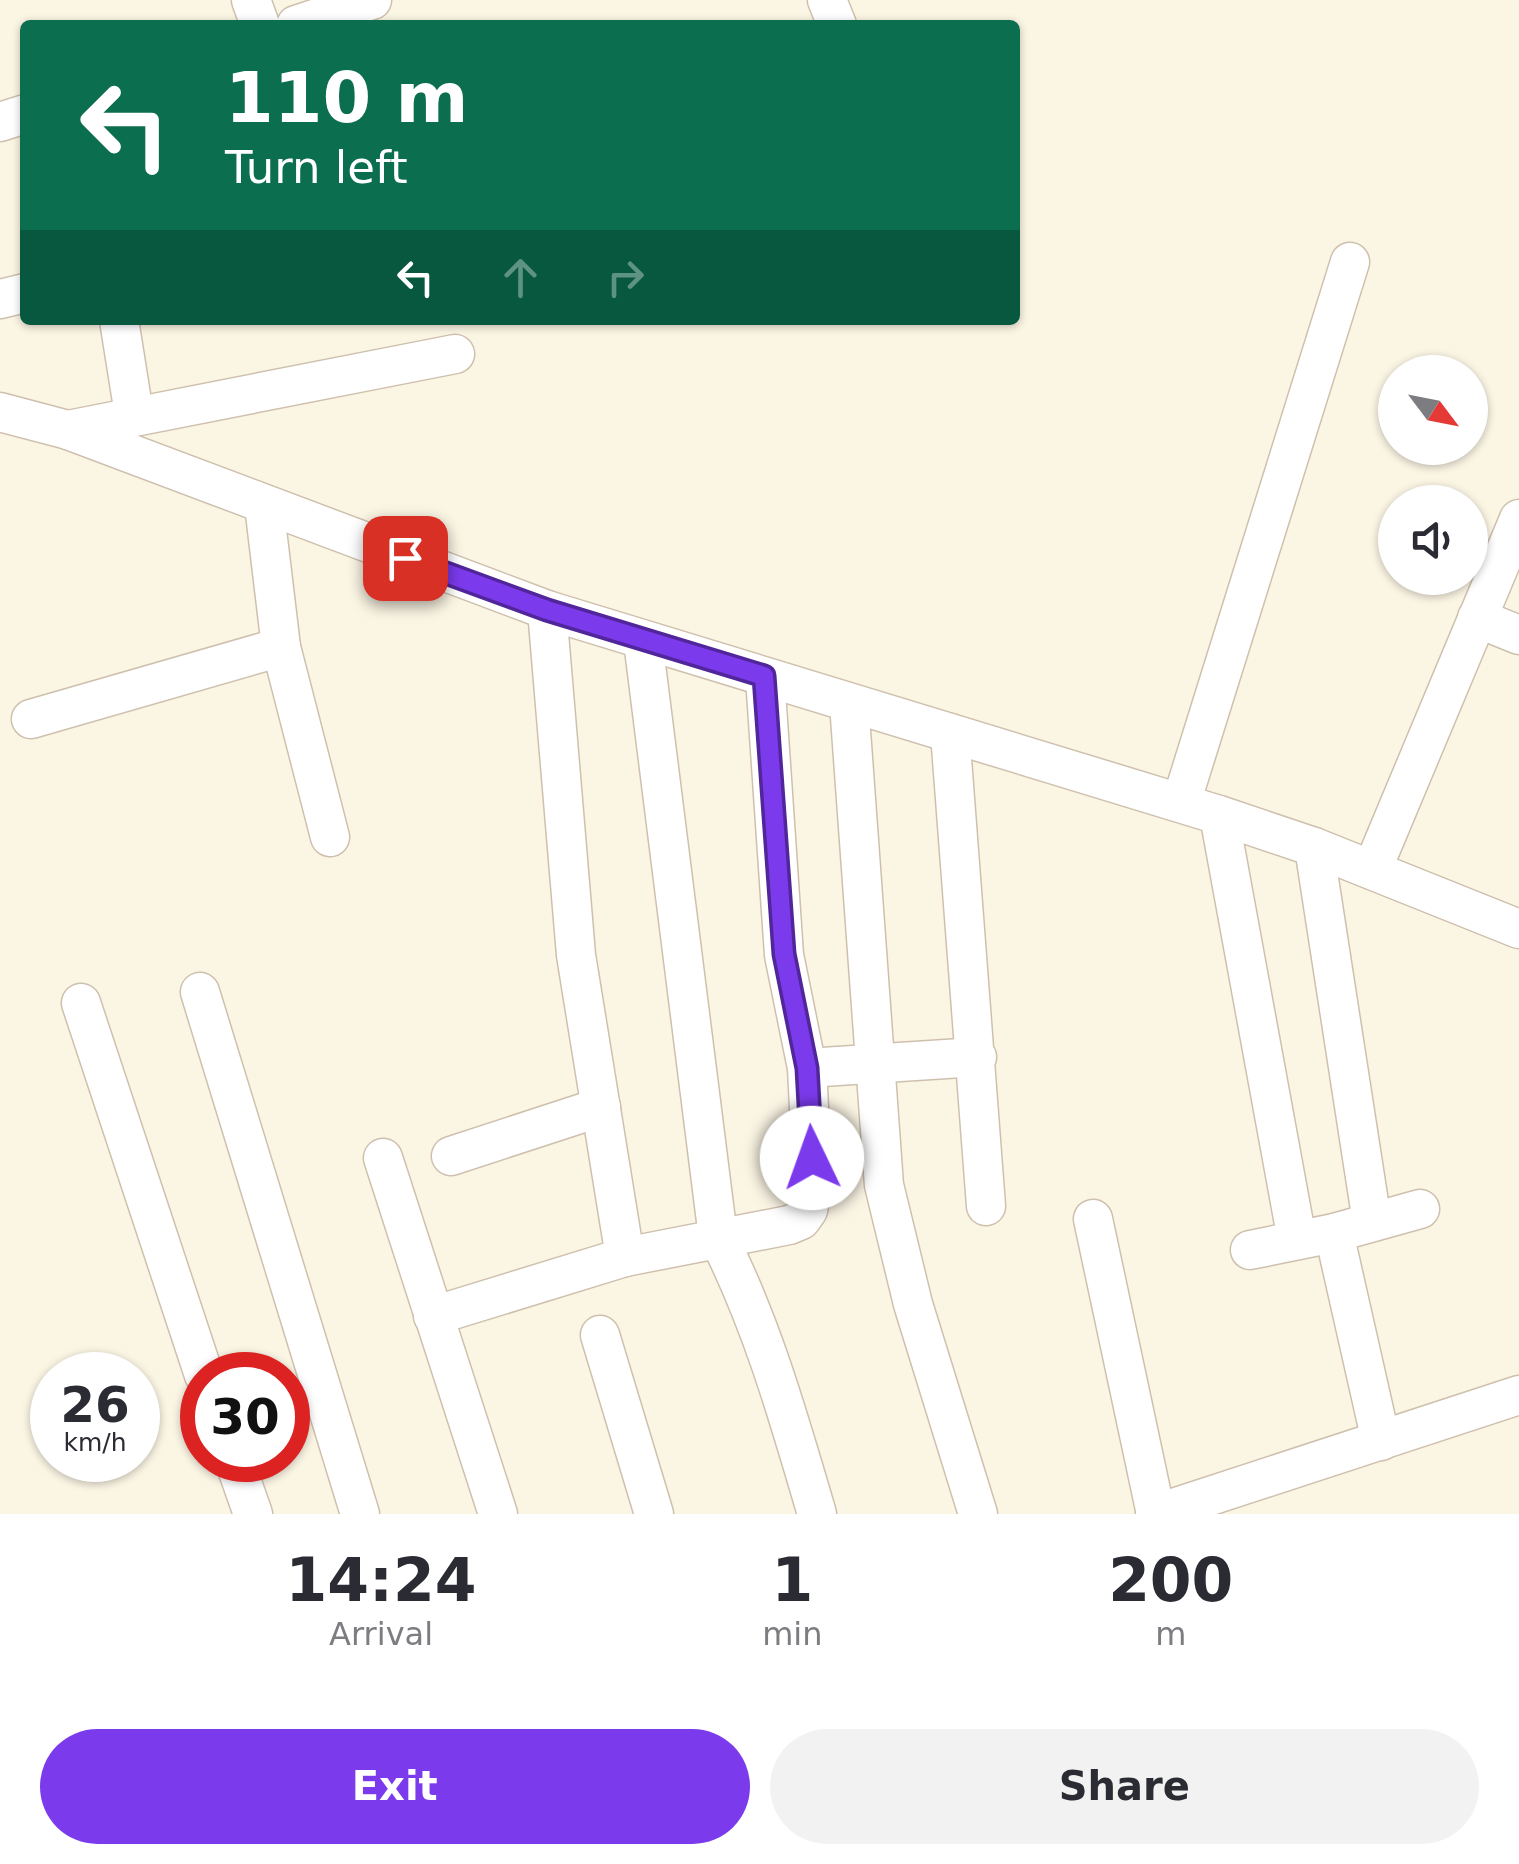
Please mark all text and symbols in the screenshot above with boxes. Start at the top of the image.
text: 110 m [225,57,468,139]
icon: left [60,60,190,190]
text: Turn left [225,141,408,194]
icon: left [388,250,443,305]
icon: ahead [493,250,548,305]
icon: right [598,250,653,305]
north arrow [1378,355,1488,465]
map controls [1378,355,1488,595]
button: sound [1378,485,1488,595]
pin [363,516,448,601]
icon: arrive [378,531,433,586]
position arrow [760,1106,864,1210]
speed limit sign: 30 [180,1352,310,1482]
text: 26 [60,1376,130,1434]
text: km/h [63,1428,127,1457]
text: 14:24 [286,1545,477,1615]
text: 1 [771,1545,813,1615]
text: 200 [1108,1545,1233,1615]
text: Arrival [329,1615,433,1653]
text: min [762,1615,823,1653]
text: m [1155,1615,1186,1653]
button: Exit [40,1729,750,1844]
button: Share [770,1729,1479,1844]

